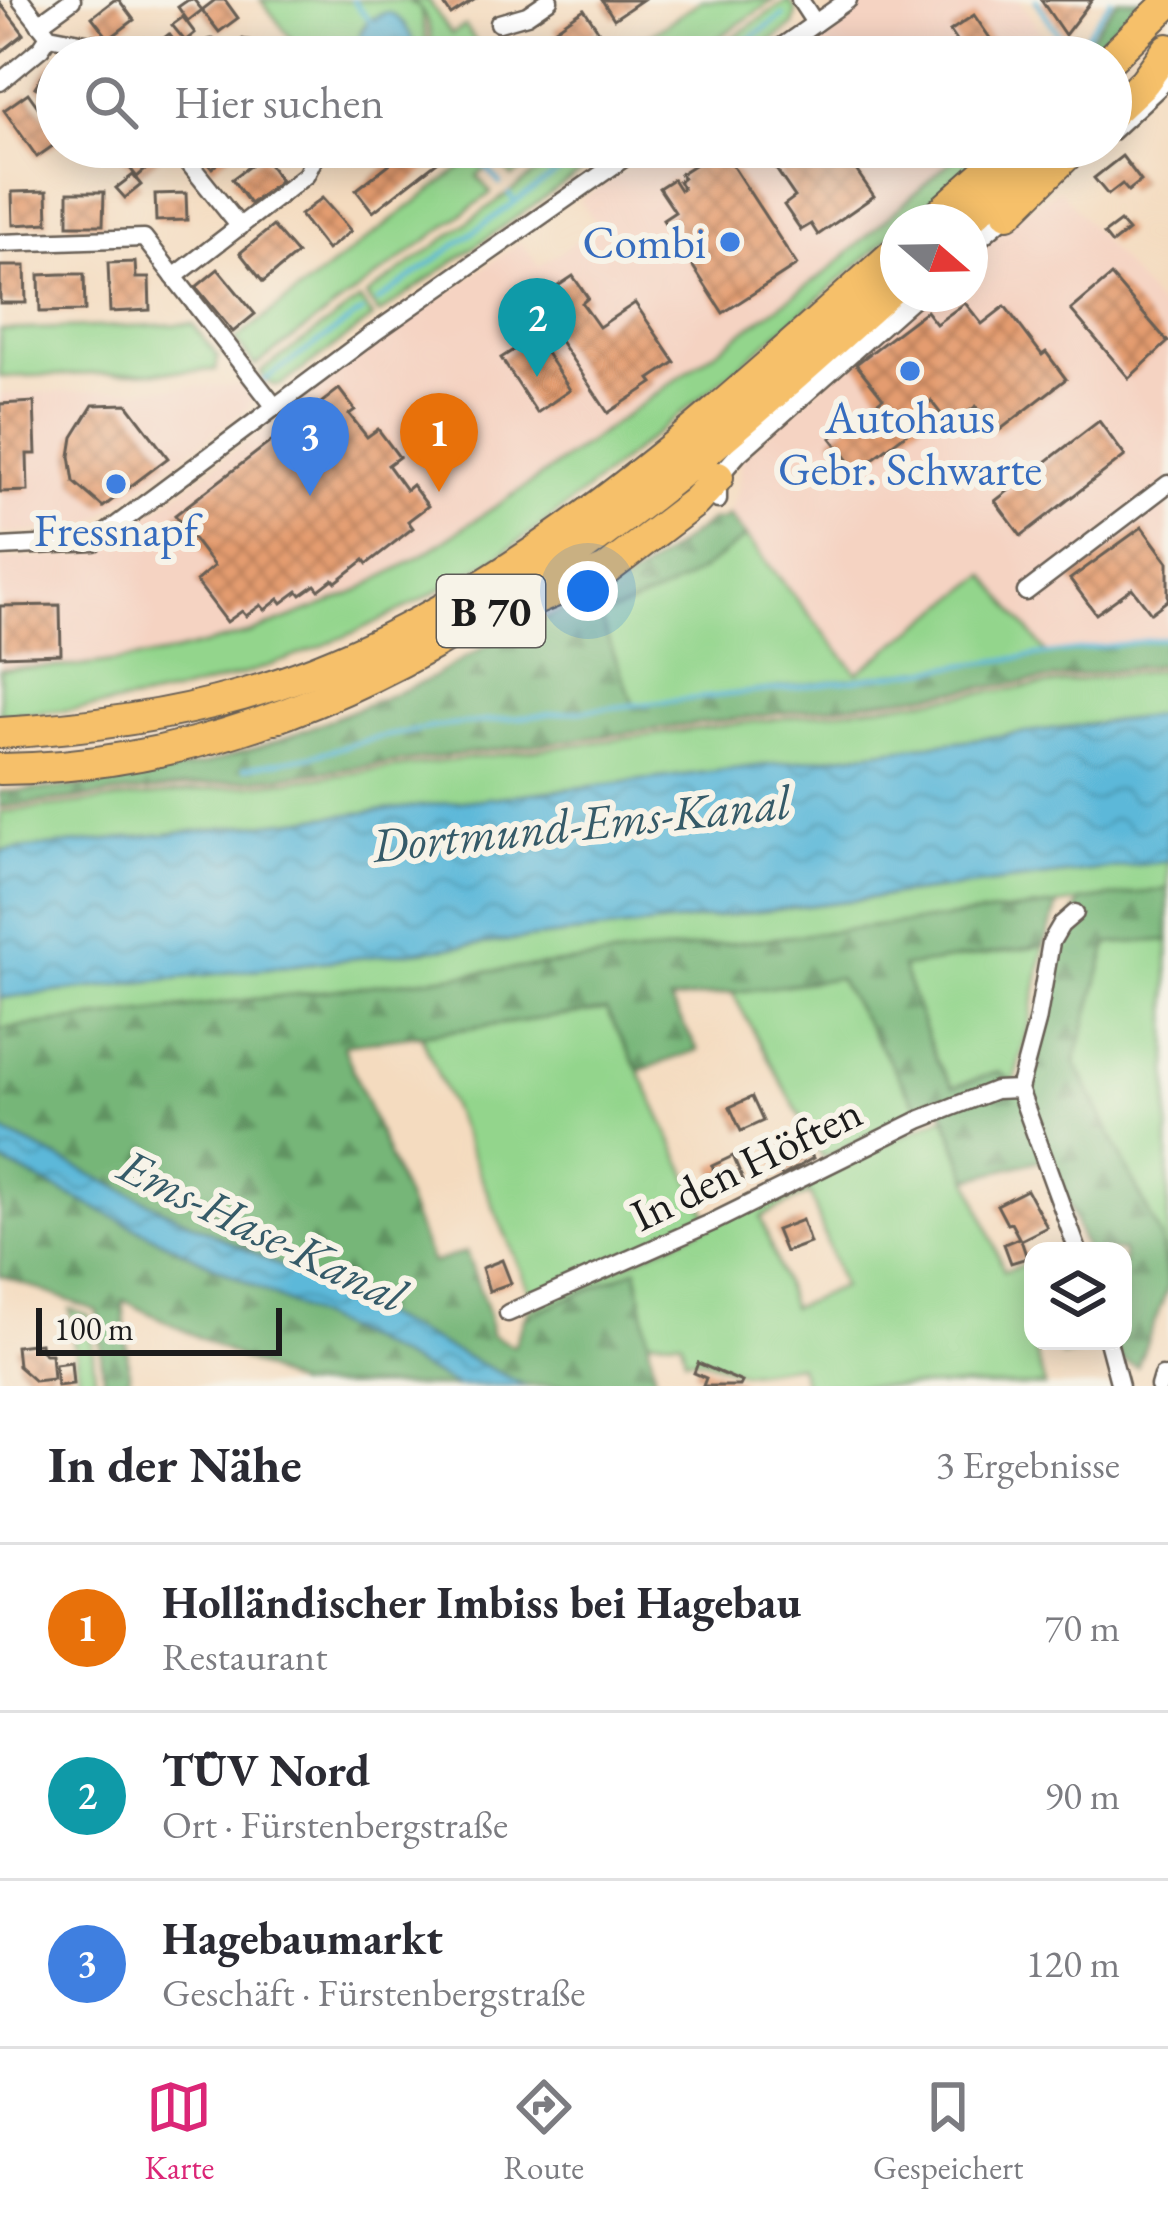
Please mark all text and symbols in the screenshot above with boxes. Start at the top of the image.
search box [36,36,1132,168]
icon: search [78,69,144,135]
text: Hier suchen [174,73,384,131]
north arrow [880,204,988,312]
place label: Combi [583,213,706,271]
marker: Combi [717,229,743,255]
pin: 2 [498,278,576,377]
marker: Autohaus Gebr. Schwarte [897,358,923,384]
place label: Autohaus Gebr. Schwarte [778,388,1042,498]
pin: 1 [400,393,478,492]
pin: 3 [271,397,349,496]
marker: Fressnapf [103,471,129,497]
place label: Fressnapf [34,501,203,559]
your location [558,561,618,621]
road number: B 70 [437,575,545,647]
water label: Dortmund-Ems-Kanal [368,770,795,876]
street label: In den Höften [621,1082,871,1244]
water label: Ems-Hase-Kanal [108,1133,418,1327]
map controls [1024,1242,1132,1350]
button: layers [1024,1242,1132,1350]
scale bar [36,1302,282,1355]
text: 100 m [54,1307,134,1350]
text: In der Nähe [48,1431,302,1497]
text: 3 Ergebnisse [936,1439,1120,1490]
text: Holländischer Imbiss bei Hagebau [162,1573,801,1631]
text: 1 [77,1602,97,1653]
text: 70 m [1044,1602,1120,1653]
text: Restaurant [162,1631,327,1682]
text: TÜV Nord [162,1741,370,1799]
text: 2 [77,1770,97,1821]
text: 90 m [1044,1770,1120,1821]
text: Ort · Fürstenbergstraße [162,1799,508,1850]
text: Hagebaumarkt [162,1909,443,1967]
text: 3 [77,1938,97,1989]
text: 120 m [1026,1938,1120,1989]
text: Geschäft · Fürstenbergstraße [162,1967,586,2018]
tab: Karte [145,2074,214,2189]
tab: Route [504,2074,584,2189]
tab: Gespeichert [873,2074,1023,2189]

